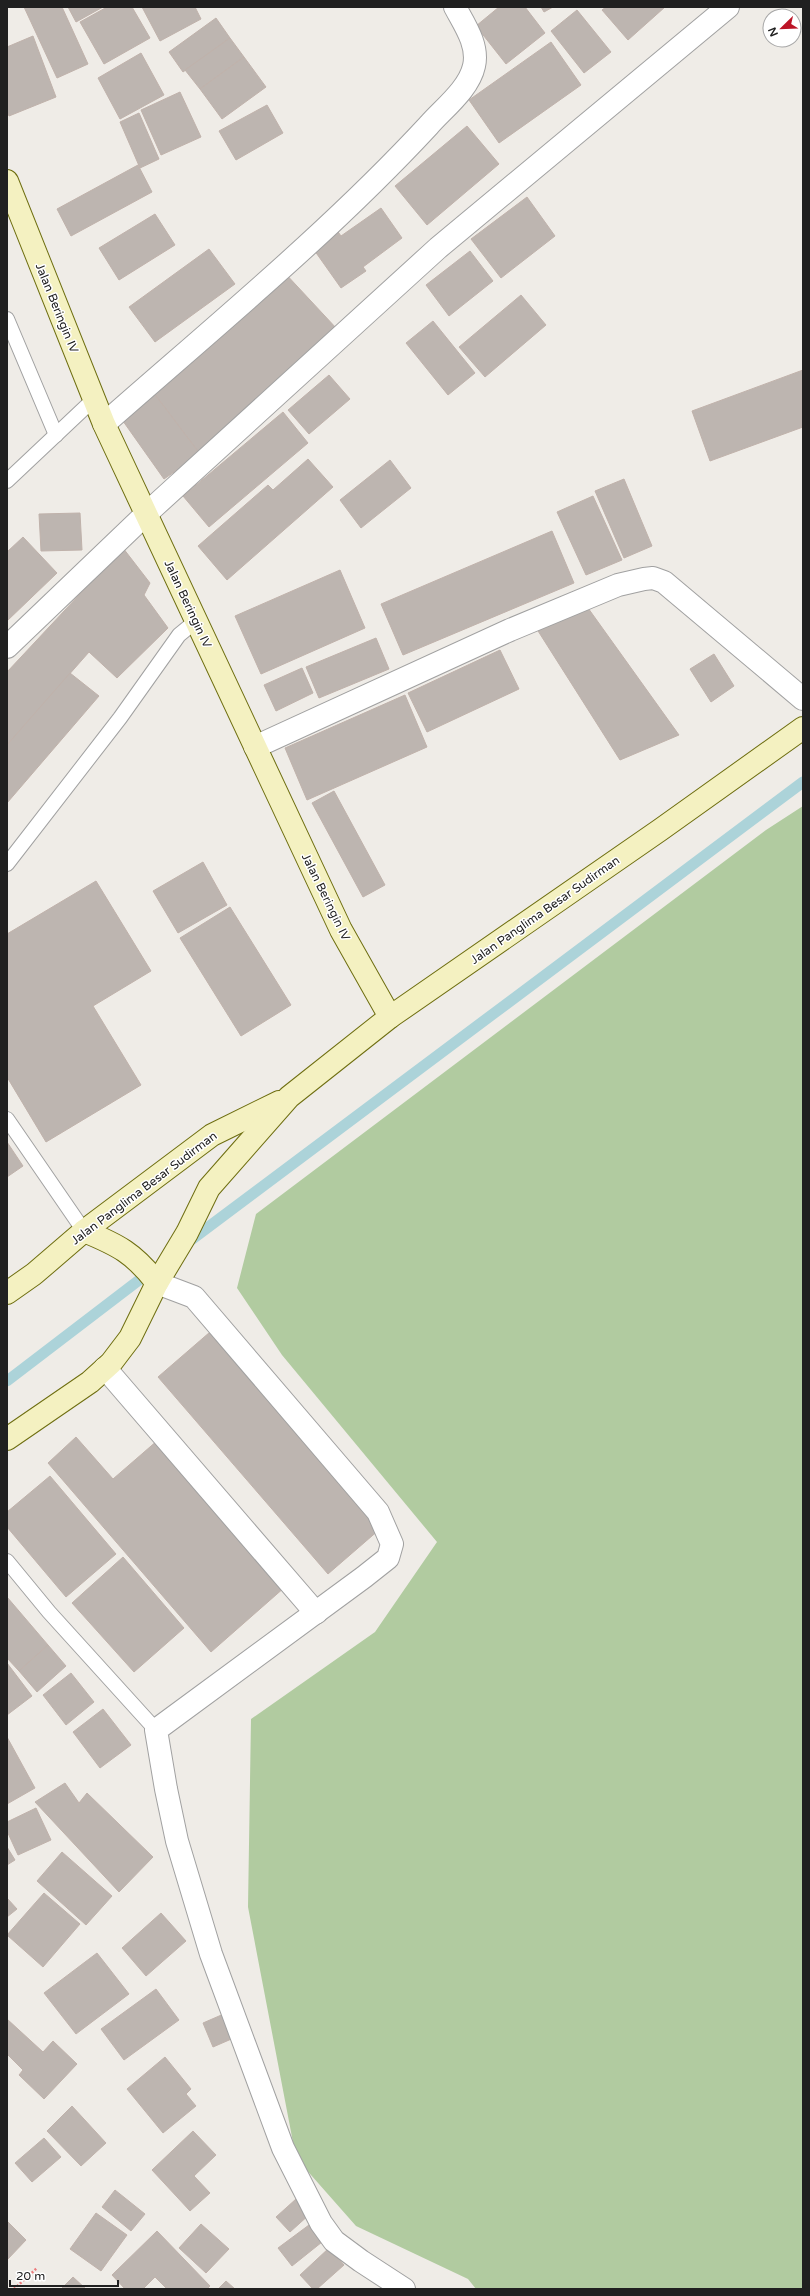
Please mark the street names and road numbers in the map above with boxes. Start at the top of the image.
street label: Jalan Beringin IV [33,261,82,355]
street label: Jalan Beringin IV [162,558,215,651]
street label: Jalan Beringin IV [299,851,353,943]
street label: Jalan Panglima Besar Sudirman [468,853,622,967]
street label: Jalan Panglima Besar Sudirman [68,1129,220,1247]

